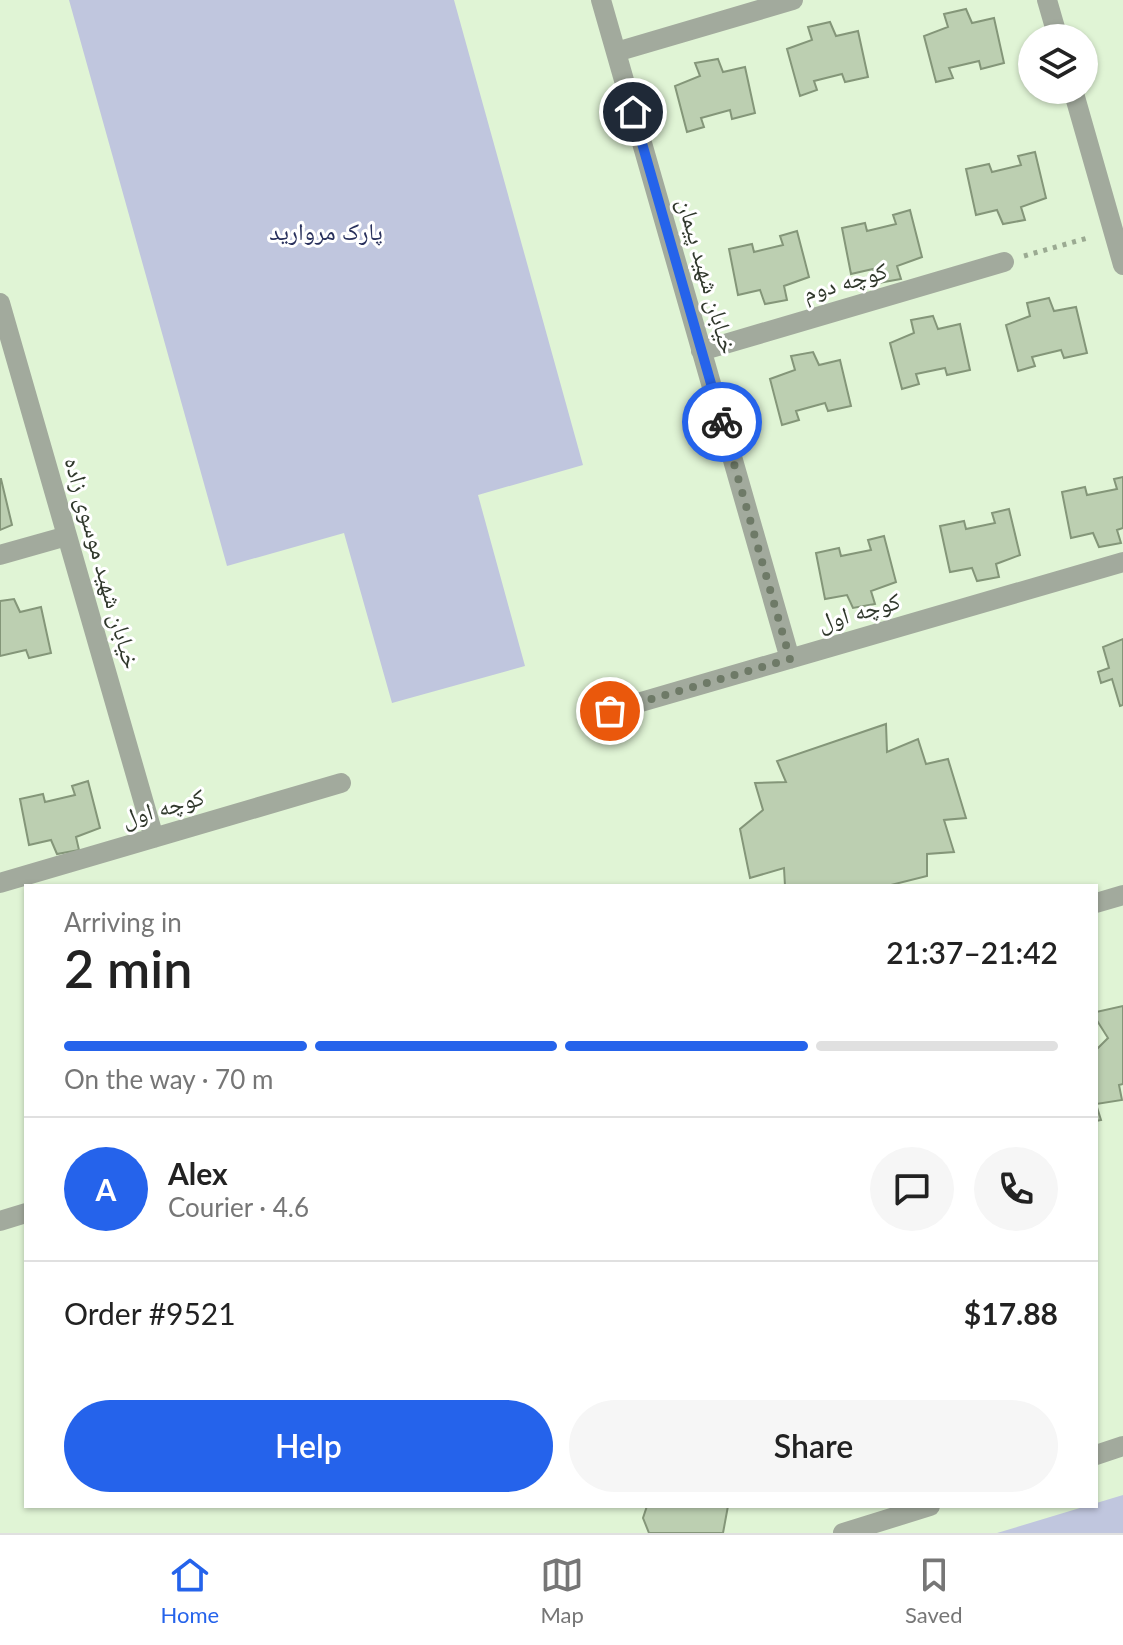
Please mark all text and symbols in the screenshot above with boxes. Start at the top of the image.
map controls [1018,24,1098,104]
button: layers [1018,24,1098,104]
pin [599,78,667,146]
icon: home [611,90,655,134]
street label: خیابان شهید پیمان [671,194,745,357]
park label: پارک مروارید [269,216,383,246]
street label: کوچه دوم [799,255,891,309]
courier [682,382,762,462]
icon: bike [700,400,744,444]
street label: خیابان شهید موسوی زاده [58,453,148,672]
street label: کوچه اول [814,585,904,637]
pin [576,677,644,745]
icon: bag [588,689,632,733]
street label: کوچه اول [118,781,208,833]
text: Arriving in [64,906,182,938]
text: 21:37–21:42 [886,934,1058,970]
text: 2 min [64,937,192,999]
text: On the way · 70 m [64,1063,273,1095]
button: chat [870,1147,954,1231]
button: phone [974,1147,1058,1231]
text: Alex [168,1155,228,1191]
text: A [96,1171,116,1207]
text: Courier · 4.6 [168,1191,309,1223]
text: Order #9521 [64,1295,236,1331]
text: $17.88 [964,1295,1058,1331]
button: Help [64,1400,553,1492]
button: Share [569,1400,1058,1492]
tab: Home [160,1553,219,1628]
tab: Map [540,1553,584,1628]
tab: Saved [905,1553,962,1628]

